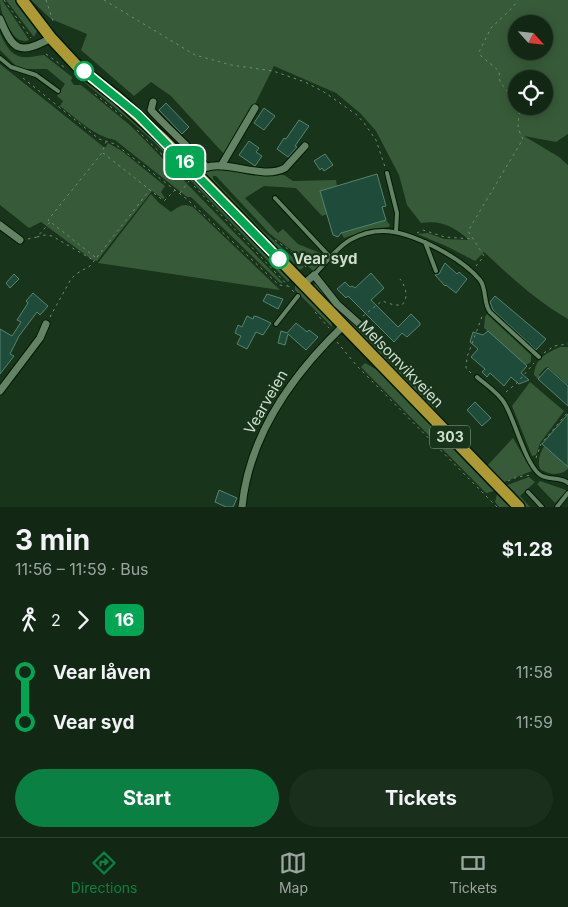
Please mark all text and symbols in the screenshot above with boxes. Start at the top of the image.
north arrow [508,15,552,60]
map controls [508,15,553,115]
unlabelled marker [74,61,94,81]
button: locate [508,70,553,115]
line badge: 16 [162,146,208,178]
text: 16 [175,151,195,172]
marker: Vear syd [269,249,289,269]
place label: Vear syd [293,249,357,268]
street label: Melsomvikveien [355,316,448,411]
street label: Vearveien [240,366,292,437]
road number: 303 [430,426,470,448]
text: 3 min [15,523,90,557]
text: $1.28 [502,538,553,561]
text: 11:56 – 11:59 · Bus [15,559,149,579]
icon: walk [15,606,43,634]
icon: forward [69,606,97,634]
text: 16 [115,609,134,630]
text: 2 [51,610,61,630]
text: Vear låven [53,661,151,684]
text: 11:58 [516,662,553,682]
text: Vear syd [53,711,135,734]
text: 11:59 [516,712,553,732]
button: Start [15,769,279,827]
button: Tickets [289,769,553,827]
tab: Directions [71,849,137,896]
tab: Map [279,849,308,896]
tab: Tickets [449,849,497,896]

